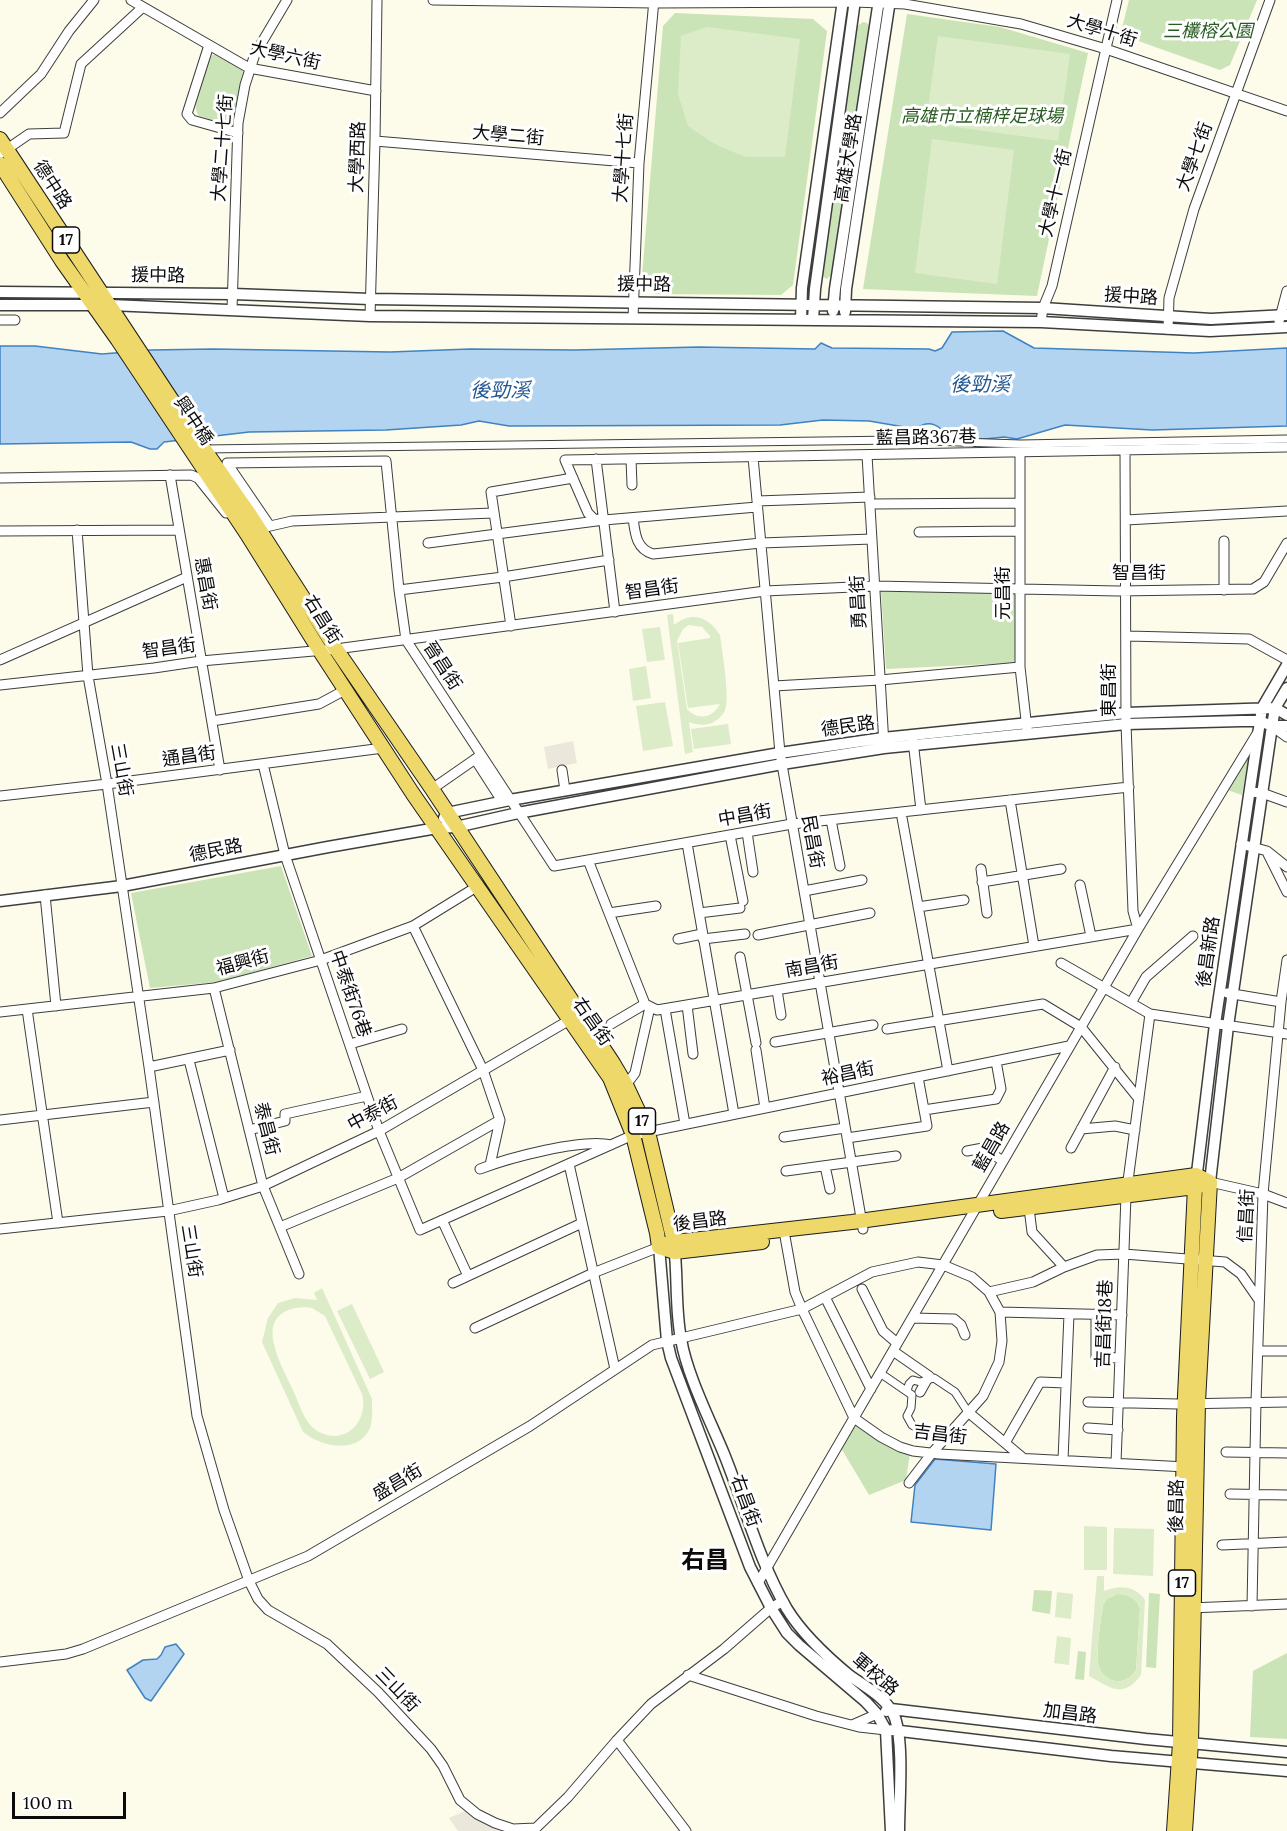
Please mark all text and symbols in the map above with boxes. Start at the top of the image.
street label: 大學十街 [1064,10,1140,52]
park label: 三欉榕公園 [1163,21,1253,43]
street label: 大學六街 [247,37,323,75]
street label: 大學二十七街 [208,93,238,203]
park label: 高雄市立楠梓足球場 [901,106,1063,128]
street label: 大學十七街 [610,112,638,204]
street label: 高雄大學路 [831,112,867,204]
street label: 大學七街 [1173,119,1217,195]
street label: 大學西路 [346,121,370,193]
street label: 大學二街 [471,122,545,150]
street label: 大學十一街 [1035,147,1077,239]
street label: 德中路 [28,156,76,214]
road number: 17 [52,227,80,253]
street label: 援中路 [131,265,185,287]
street label: 援中路 [617,274,671,296]
street label: 援中路 [1103,284,1159,310]
water label: 後勁溪 [950,373,1010,397]
water label: 後勁溪 [470,379,530,403]
street label: 興中橋 [169,393,217,449]
street label: 藍昌路367巷 [876,426,976,450]
street label: 惠昌街 [190,556,220,612]
street label: 智昌街 [1112,563,1166,585]
street label: 元昌街 [993,566,1015,620]
street label: 勇昌街 [847,574,871,630]
street label: 智昌街 [624,576,680,604]
street label: 右昌街 [299,591,345,649]
street label: 智昌街 [141,635,197,663]
street label: 晉昌街 [418,637,466,695]
street label: 東昌街 [1099,663,1121,717]
street label: 德民路 [820,713,876,741]
street label: 三山街 [106,742,136,798]
street label: 通昌街 [161,743,217,771]
street label: 中昌街 [717,801,773,831]
street label: 民昌街 [797,814,827,870]
street label: 德民路 [187,835,245,867]
street label: 後昌新路 [1193,915,1225,989]
street label: 福興街 [214,946,272,980]
street label: 中泰街76巷 [325,948,375,1040]
street label: 南昌街 [784,952,840,982]
street label: 右昌街 [568,994,616,1050]
street label: 裕昌街 [819,1058,877,1090]
street label: 中泰街 [344,1092,402,1136]
street label: 泰昌街 [249,1100,283,1158]
road number: 17 [628,1108,656,1134]
street label: 藍昌路 [969,1118,1015,1176]
street label: 信昌街 [1235,1188,1259,1244]
street label: 後昌路 [672,1208,728,1236]
street label: 三山街 [176,1223,206,1279]
street label: 吉昌街18巷 [1093,1279,1117,1369]
street label: 吉昌街 [912,1421,968,1449]
street label: 盛昌街 [369,1460,427,1506]
street label: 右昌街 [726,1472,764,1530]
street label: 後昌路 [1166,1479,1188,1533]
district label: 右昌 [681,1547,729,1575]
road number: 17 [1168,1570,1196,1596]
street label: 軍校路 [848,1649,902,1701]
street label: 三山街 [370,1663,424,1717]
street label: 加昌路 [1042,1700,1098,1728]
scale bar [15,1780,129,1818]
text: 100 m [23,1791,73,1814]

